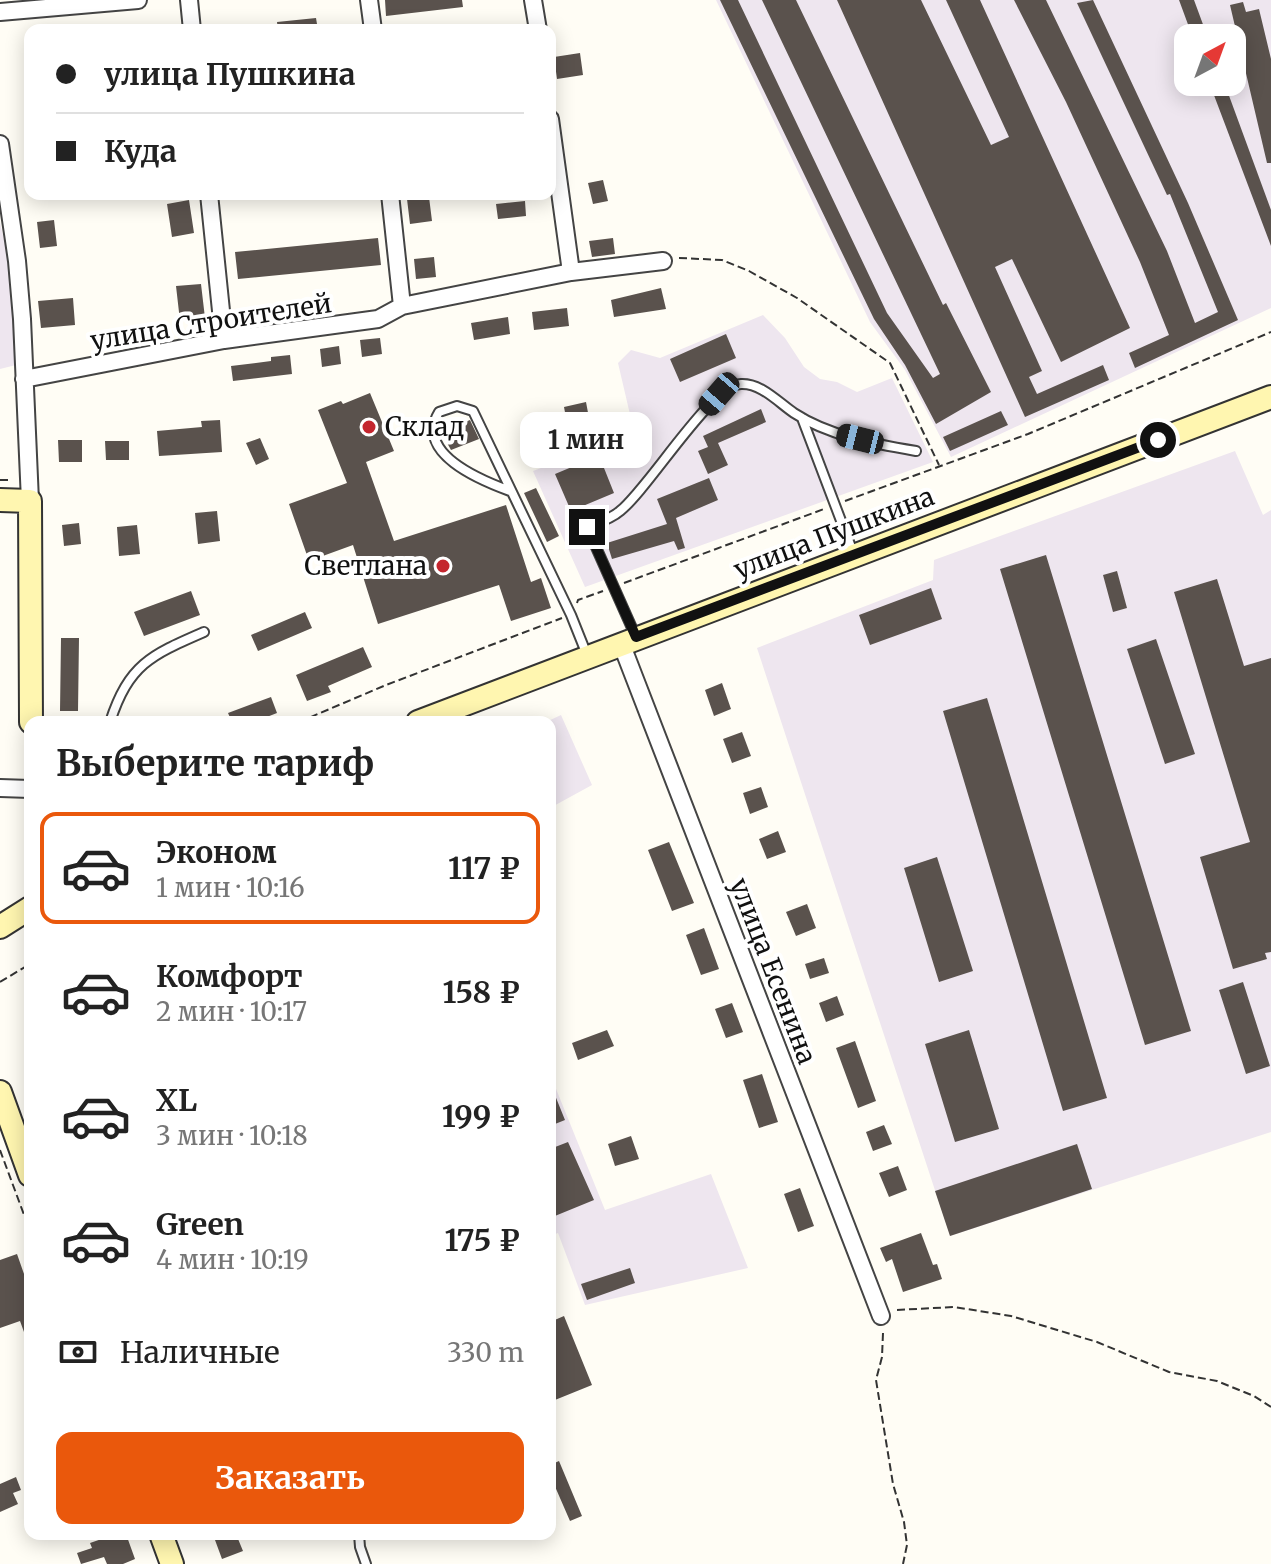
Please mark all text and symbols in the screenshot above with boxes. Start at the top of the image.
north arrow [1174,24,1246,96]
map controls [1174,24,1246,96]
text: улица Пушкина [104,55,356,93]
text: Куда [104,132,177,170]
street label: улица Строителей [88,286,334,357]
car [694,368,744,420]
place label: Склад [385,410,465,443]
callout: 1 мин [521,411,653,467]
marker: Склад [360,418,378,436]
car [834,422,886,456]
route start [1140,422,1176,458]
text: 1 мин [548,423,624,456]
street label: улица Пушкина [729,479,939,586]
route end [569,509,605,545]
place label: Светлана [304,549,427,582]
marker: Светлана [434,557,452,575]
text: Выберите тариф [56,741,374,786]
icon: car [60,832,132,904]
text: Эконом [156,833,277,871]
text: 117 ₽ [448,849,520,887]
text: 1 мин · 10:16 [156,871,305,904]
street label: улица Есенина [723,873,824,1068]
icon: car [60,956,132,1028]
text: Комфорт [156,957,303,995]
text: 158 ₽ [442,973,520,1011]
text: 2 мин · 10:17 [156,995,307,1028]
icon: car [60,1080,132,1152]
text: XL [156,1081,197,1119]
text: 199 ₽ [442,1097,520,1135]
text: 3 мин · 10:18 [156,1119,308,1152]
icon: car [60,1204,132,1276]
text: Green [156,1205,244,1243]
text: 175 ₽ [444,1221,520,1259]
text: 4 мин · 10:19 [156,1243,309,1276]
icon: cash [56,1330,100,1374]
text: Наличные [120,1333,280,1371]
text: 330 m [447,1336,524,1369]
button: Заказать [56,1432,524,1524]

